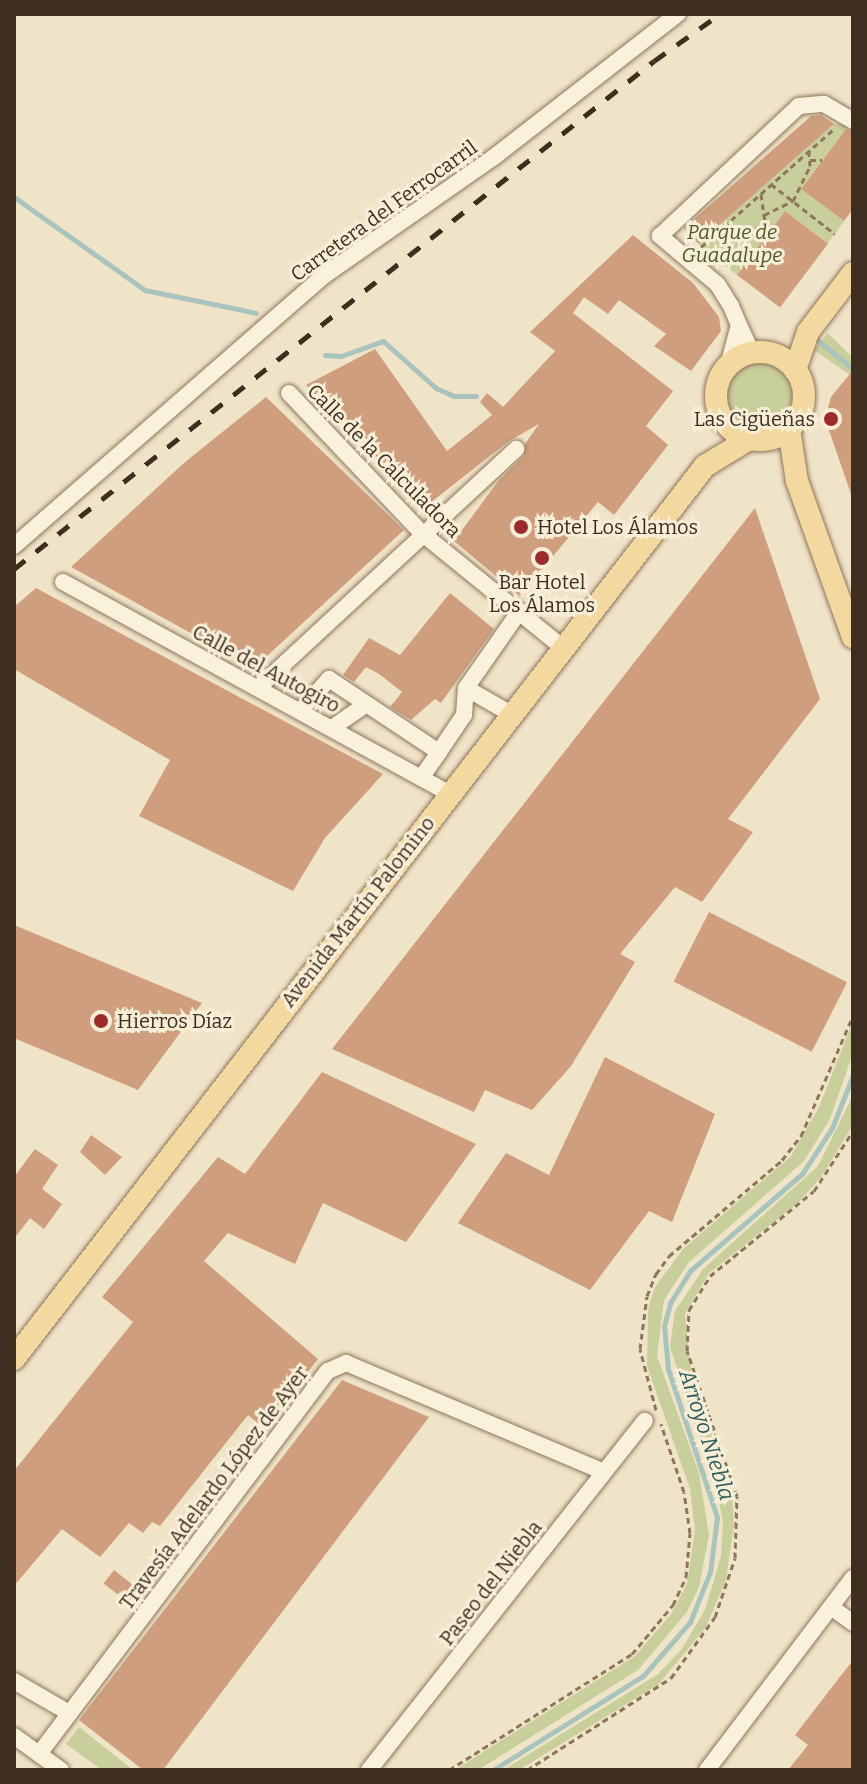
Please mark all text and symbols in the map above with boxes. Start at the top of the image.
street label: Carretera del Ferrocarril [286,135,482,287]
park label: Parque de Guadalupe [682,220,782,267]
street label: Calle de la Calculadora [302,379,466,543]
place label: Las Cigüeñas [694,407,815,431]
marker: Las Cigüeñas [822,410,840,428]
place label: Hotel Los Álamos [537,515,698,539]
marker: Hotel Los Álamos [512,518,530,536]
marker: Bar Hotel Los Álamos [533,549,551,567]
place label: Bar Hotel Los Álamos [489,570,595,617]
street label: Calle del Autogiro [188,620,344,718]
street label: Avenida Martín Palomino [276,812,440,1012]
place label: Hierros Díaz [117,1009,232,1033]
marker: Hierros Díaz [92,1012,110,1030]
street label: Travesía Adelardo López de Ayer [115,1362,313,1614]
water label: Arroyo Niebla [673,1366,741,1504]
street label: Paseo del Niebla [435,1516,547,1650]

